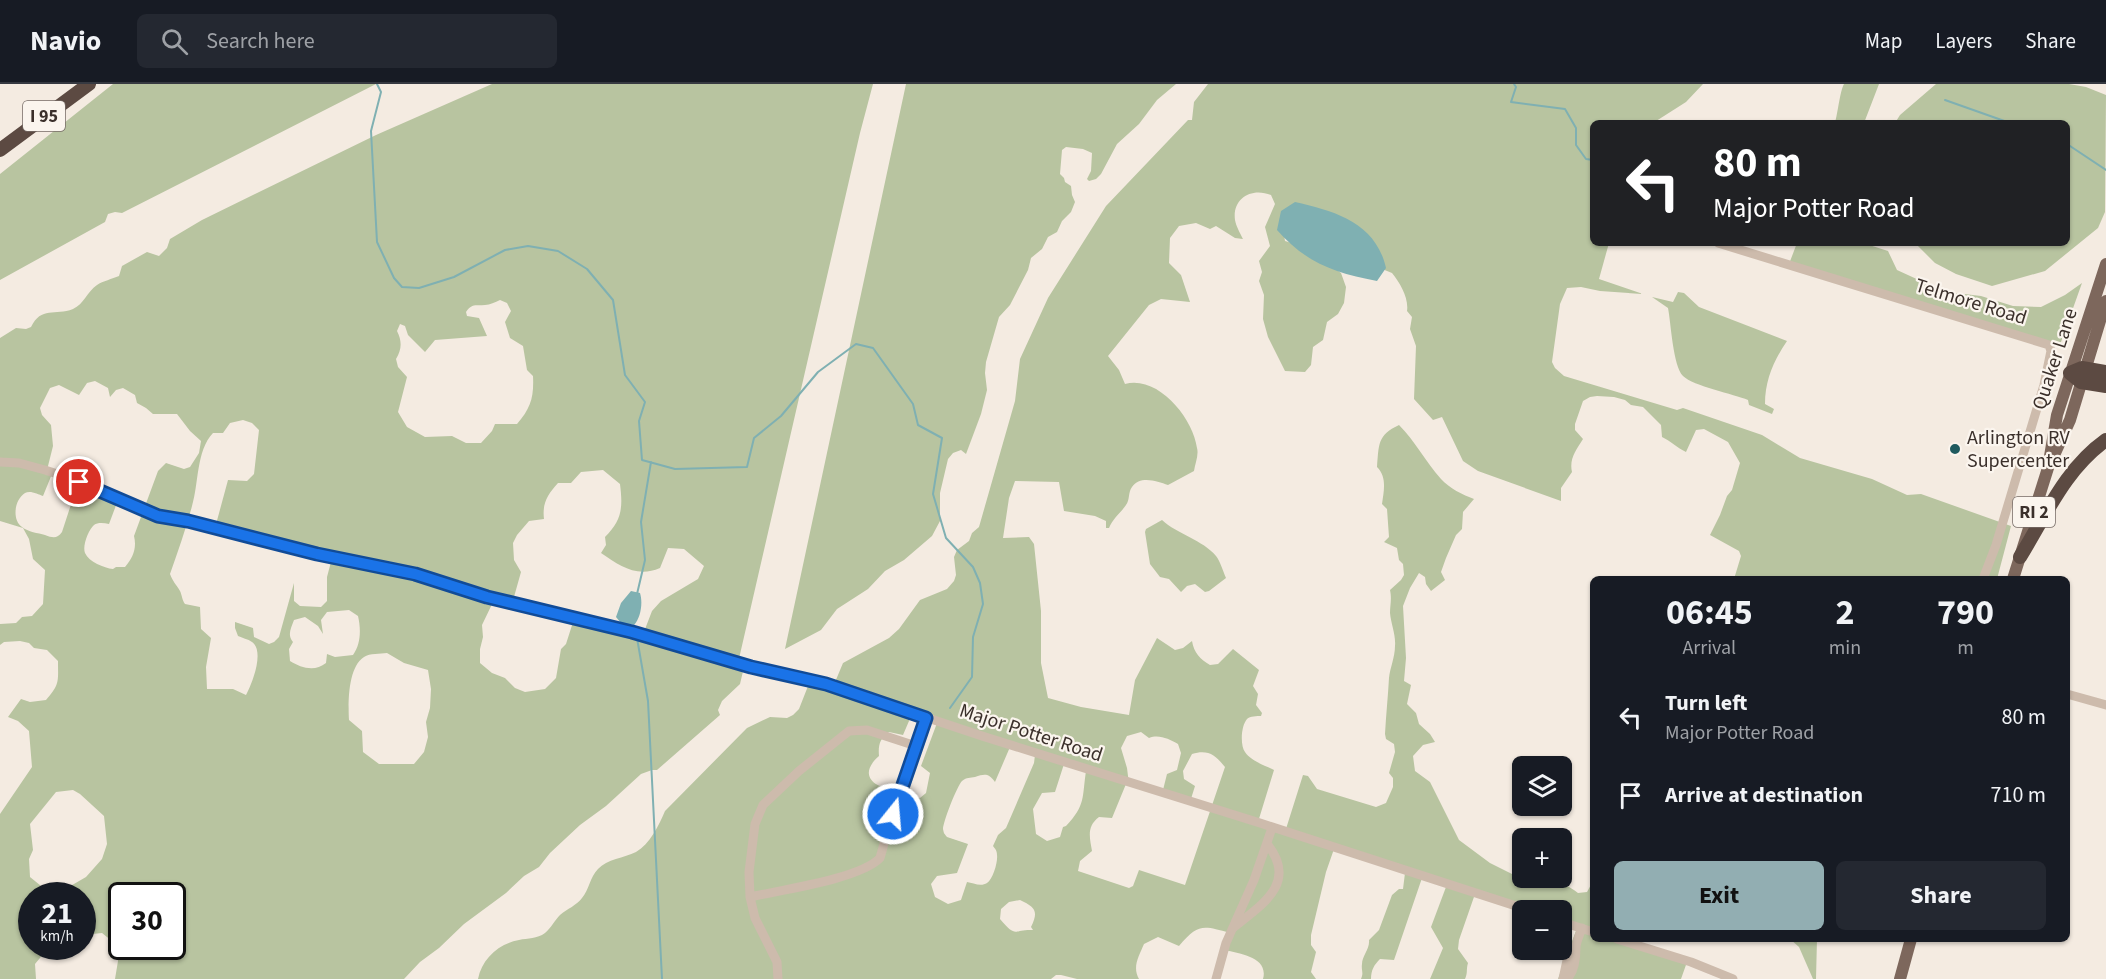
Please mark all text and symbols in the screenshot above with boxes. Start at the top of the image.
search box [137,14,557,68]
text: Navio [30,21,101,61]
icon: search [158,25,191,58]
text: Search here [206,25,315,57]
text: Map [1865,26,1902,56]
text: Layers [1935,26,1992,56]
text: Share [2025,26,2076,56]
road number: I 95 [23,101,65,131]
text: 80 m [1713,133,1802,193]
icon: left [1614,144,1692,222]
text: Major Potter Road [1713,189,1915,228]
street label: Telmore Road [1912,272,2030,332]
street label: Quaker Lane [2025,305,2085,413]
place label: Arlington RV Supercenter [1967,424,2071,475]
marker: Arlington RV Supercenter [1948,442,1962,456]
pin [53,456,104,507]
icon: arrive [62,465,95,498]
road number: RI 2 [2013,497,2055,527]
text: 06:45 [1666,587,1753,638]
text: 2 [1835,587,1854,638]
text: 790 [1937,587,1994,638]
text: Arrival [1682,634,1736,662]
text: min [1829,634,1861,662]
text: m [1957,634,1974,662]
text: Turn left [1665,687,1747,719]
street label: Major Potter Road [956,697,1106,769]
icon: left [1614,701,1647,734]
text: 80 m [2001,701,2046,733]
text: Major Potter Road [1665,719,1814,747]
map controls [1512,756,1572,960]
button: layers [1512,756,1572,816]
icon: arrive [1614,779,1647,812]
text: Arrive at destination [1665,779,1863,811]
text: 710 m [1991,779,2046,811]
position arrow [861,782,925,846]
button: + [1512,828,1572,888]
button: Exit [1614,861,1824,930]
button: Share [1836,861,2046,930]
speed limit sign: 30 [108,882,186,960]
text: 21 [41,892,73,935]
button: − [1512,900,1572,960]
text: km/h [40,926,74,947]

